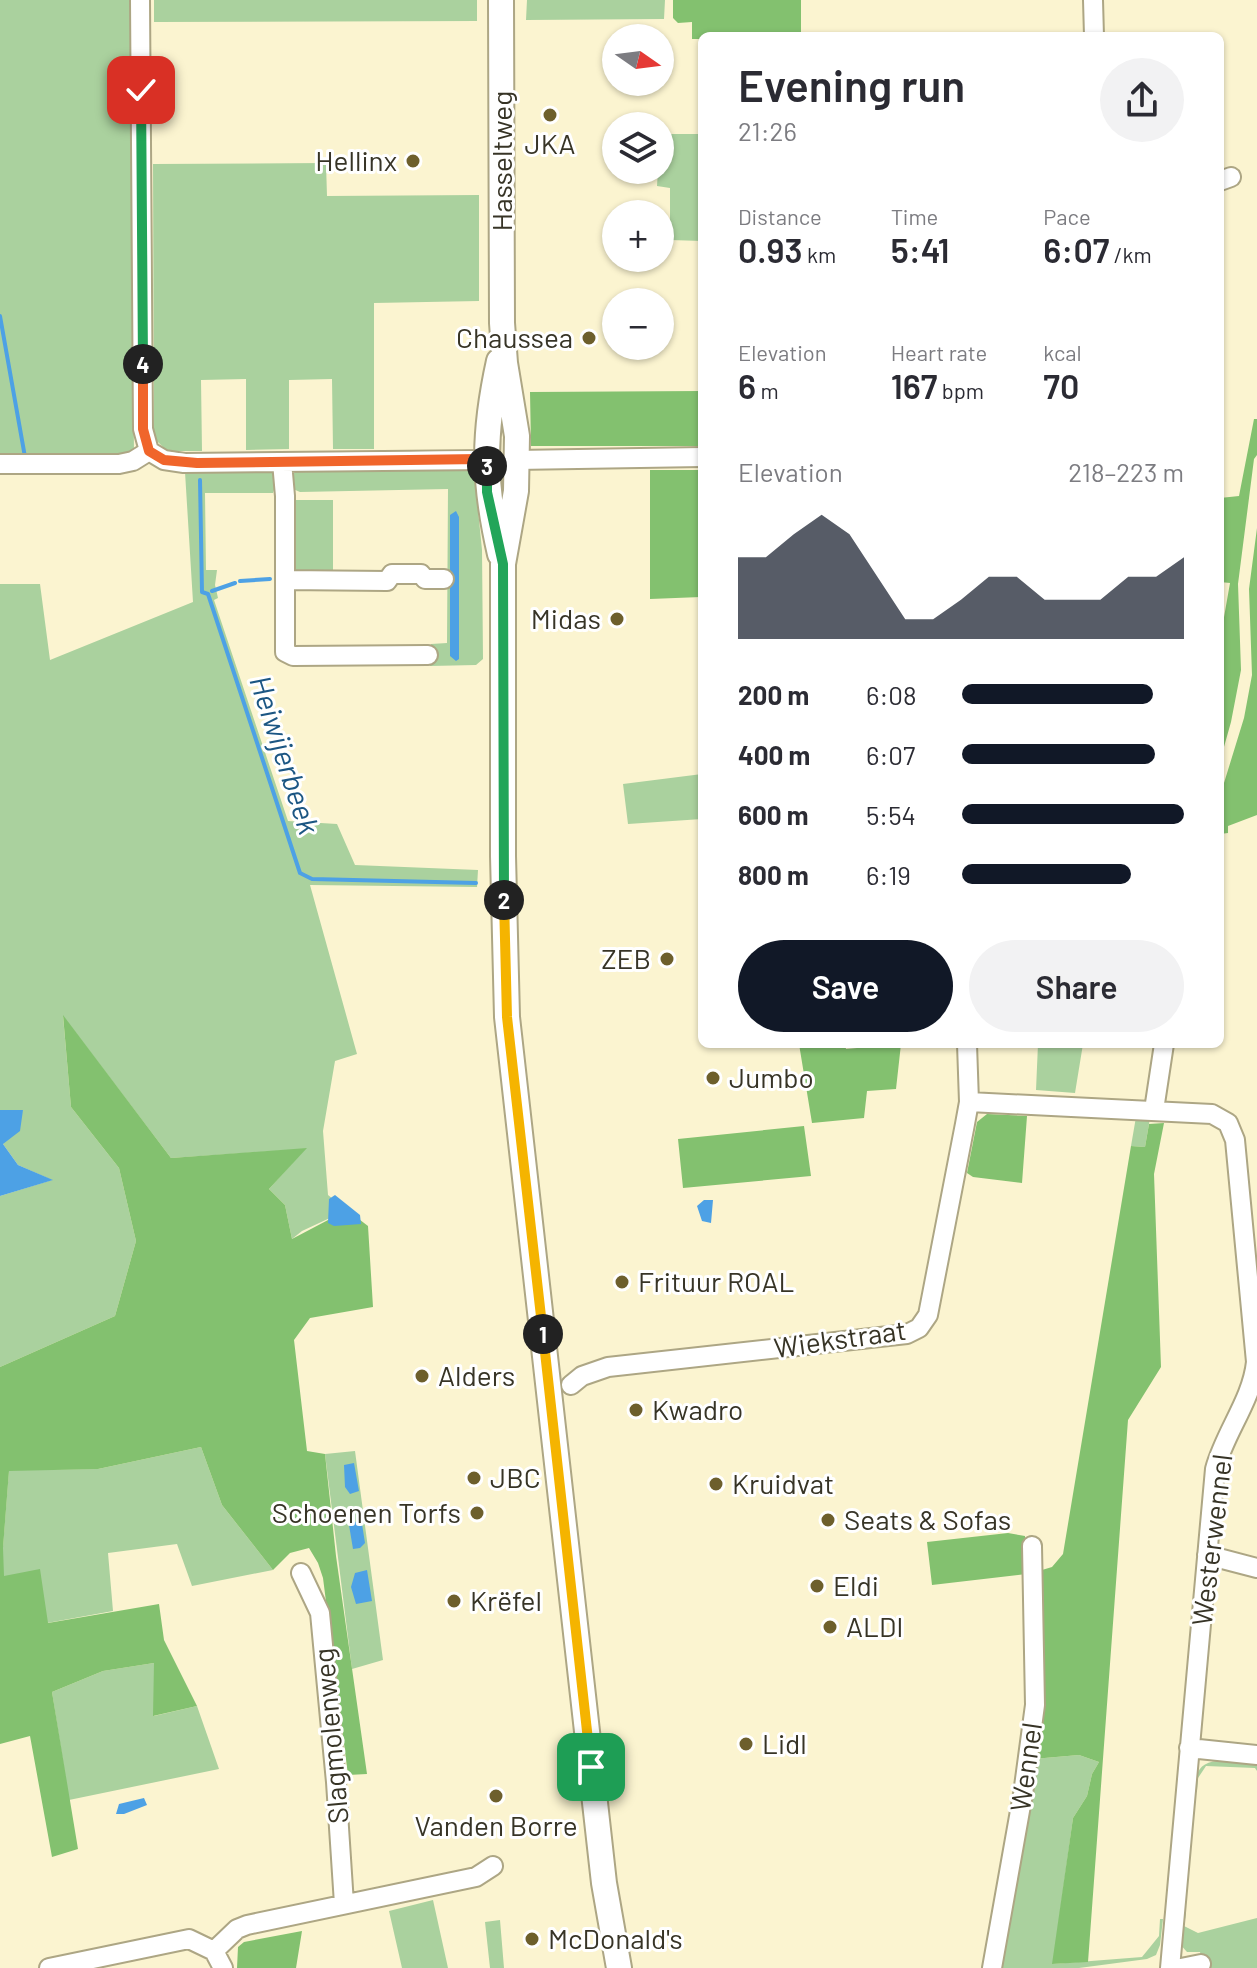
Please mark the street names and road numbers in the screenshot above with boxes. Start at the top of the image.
street label: Hasseltweg [484,91,518,231]
street label: Wiekstraat [772,1312,908,1364]
street label: Westerwennel [1184,1452,1238,1628]
street label: Slagmolenweg [305,1647,355,1825]
street label: Wennel [1002,1720,1048,1814]

